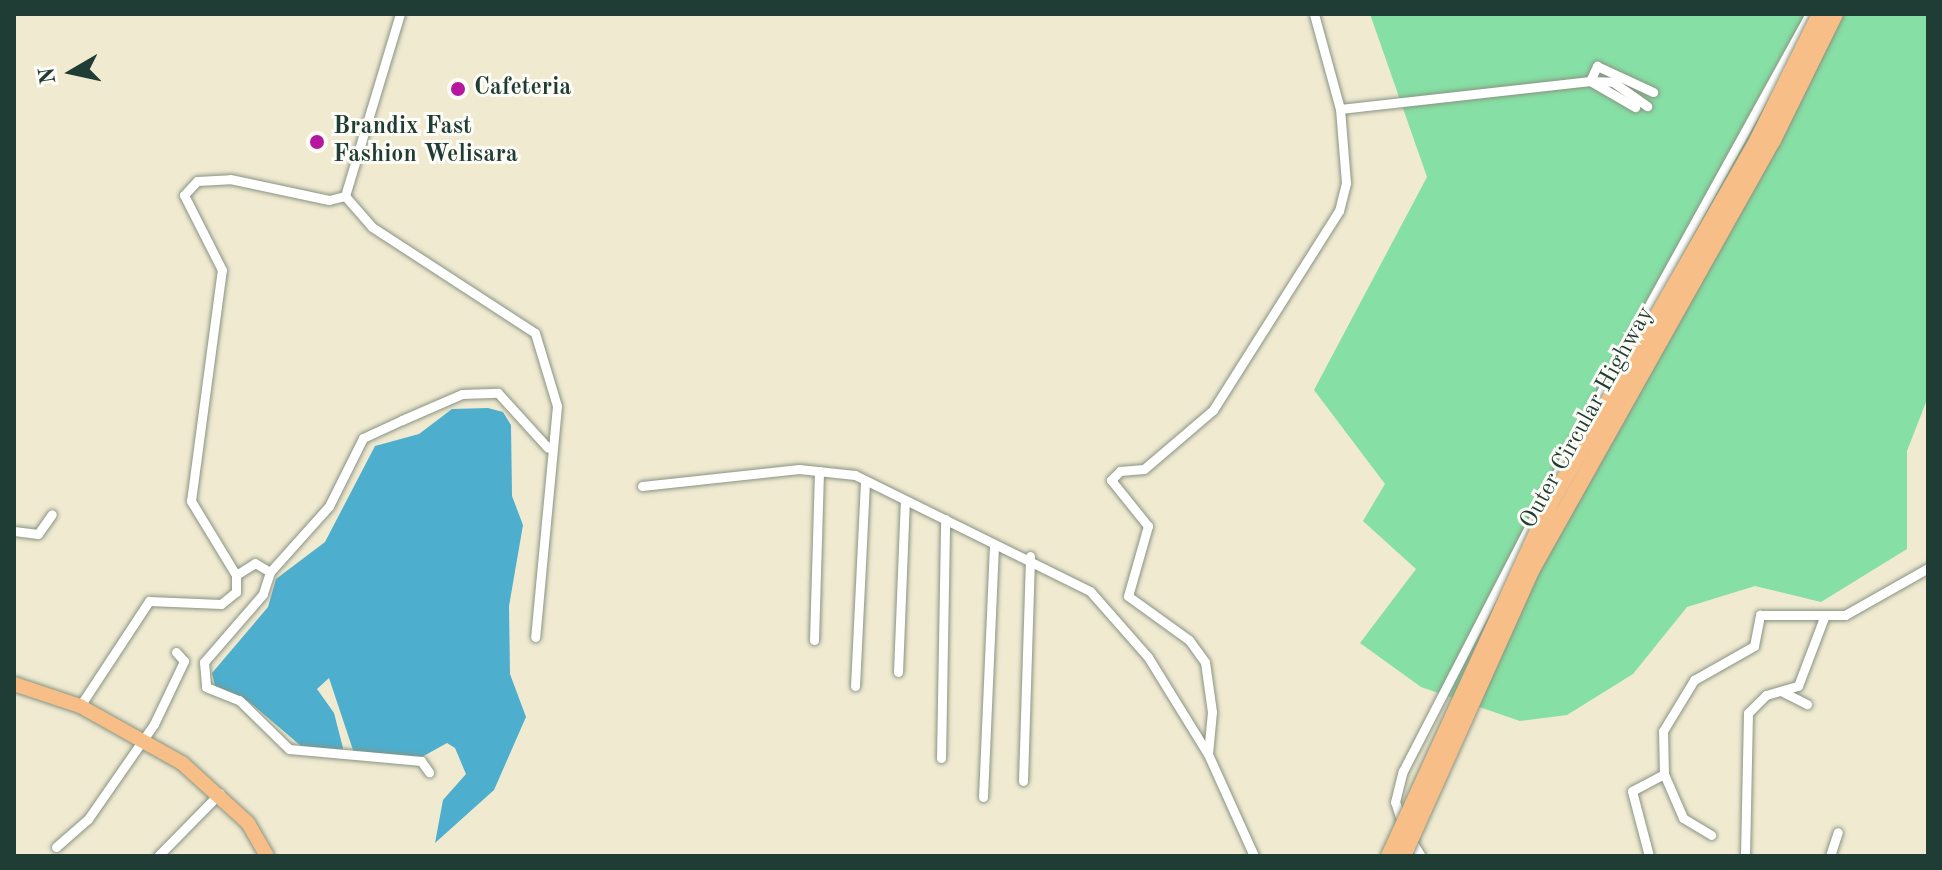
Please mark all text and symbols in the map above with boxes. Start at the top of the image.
north arrow [32,32,112,112]
text: N [36,66,60,86]
place label: Cafeteria [474,75,572,103]
marker: Cafeteria [449,80,467,98]
place label: Brandix Fast Fashion Welisara [333,114,518,170]
marker: Brandix Fast Fashion Welisara [308,133,326,151]
street label: Outer Circular Highway [1515,302,1661,534]

